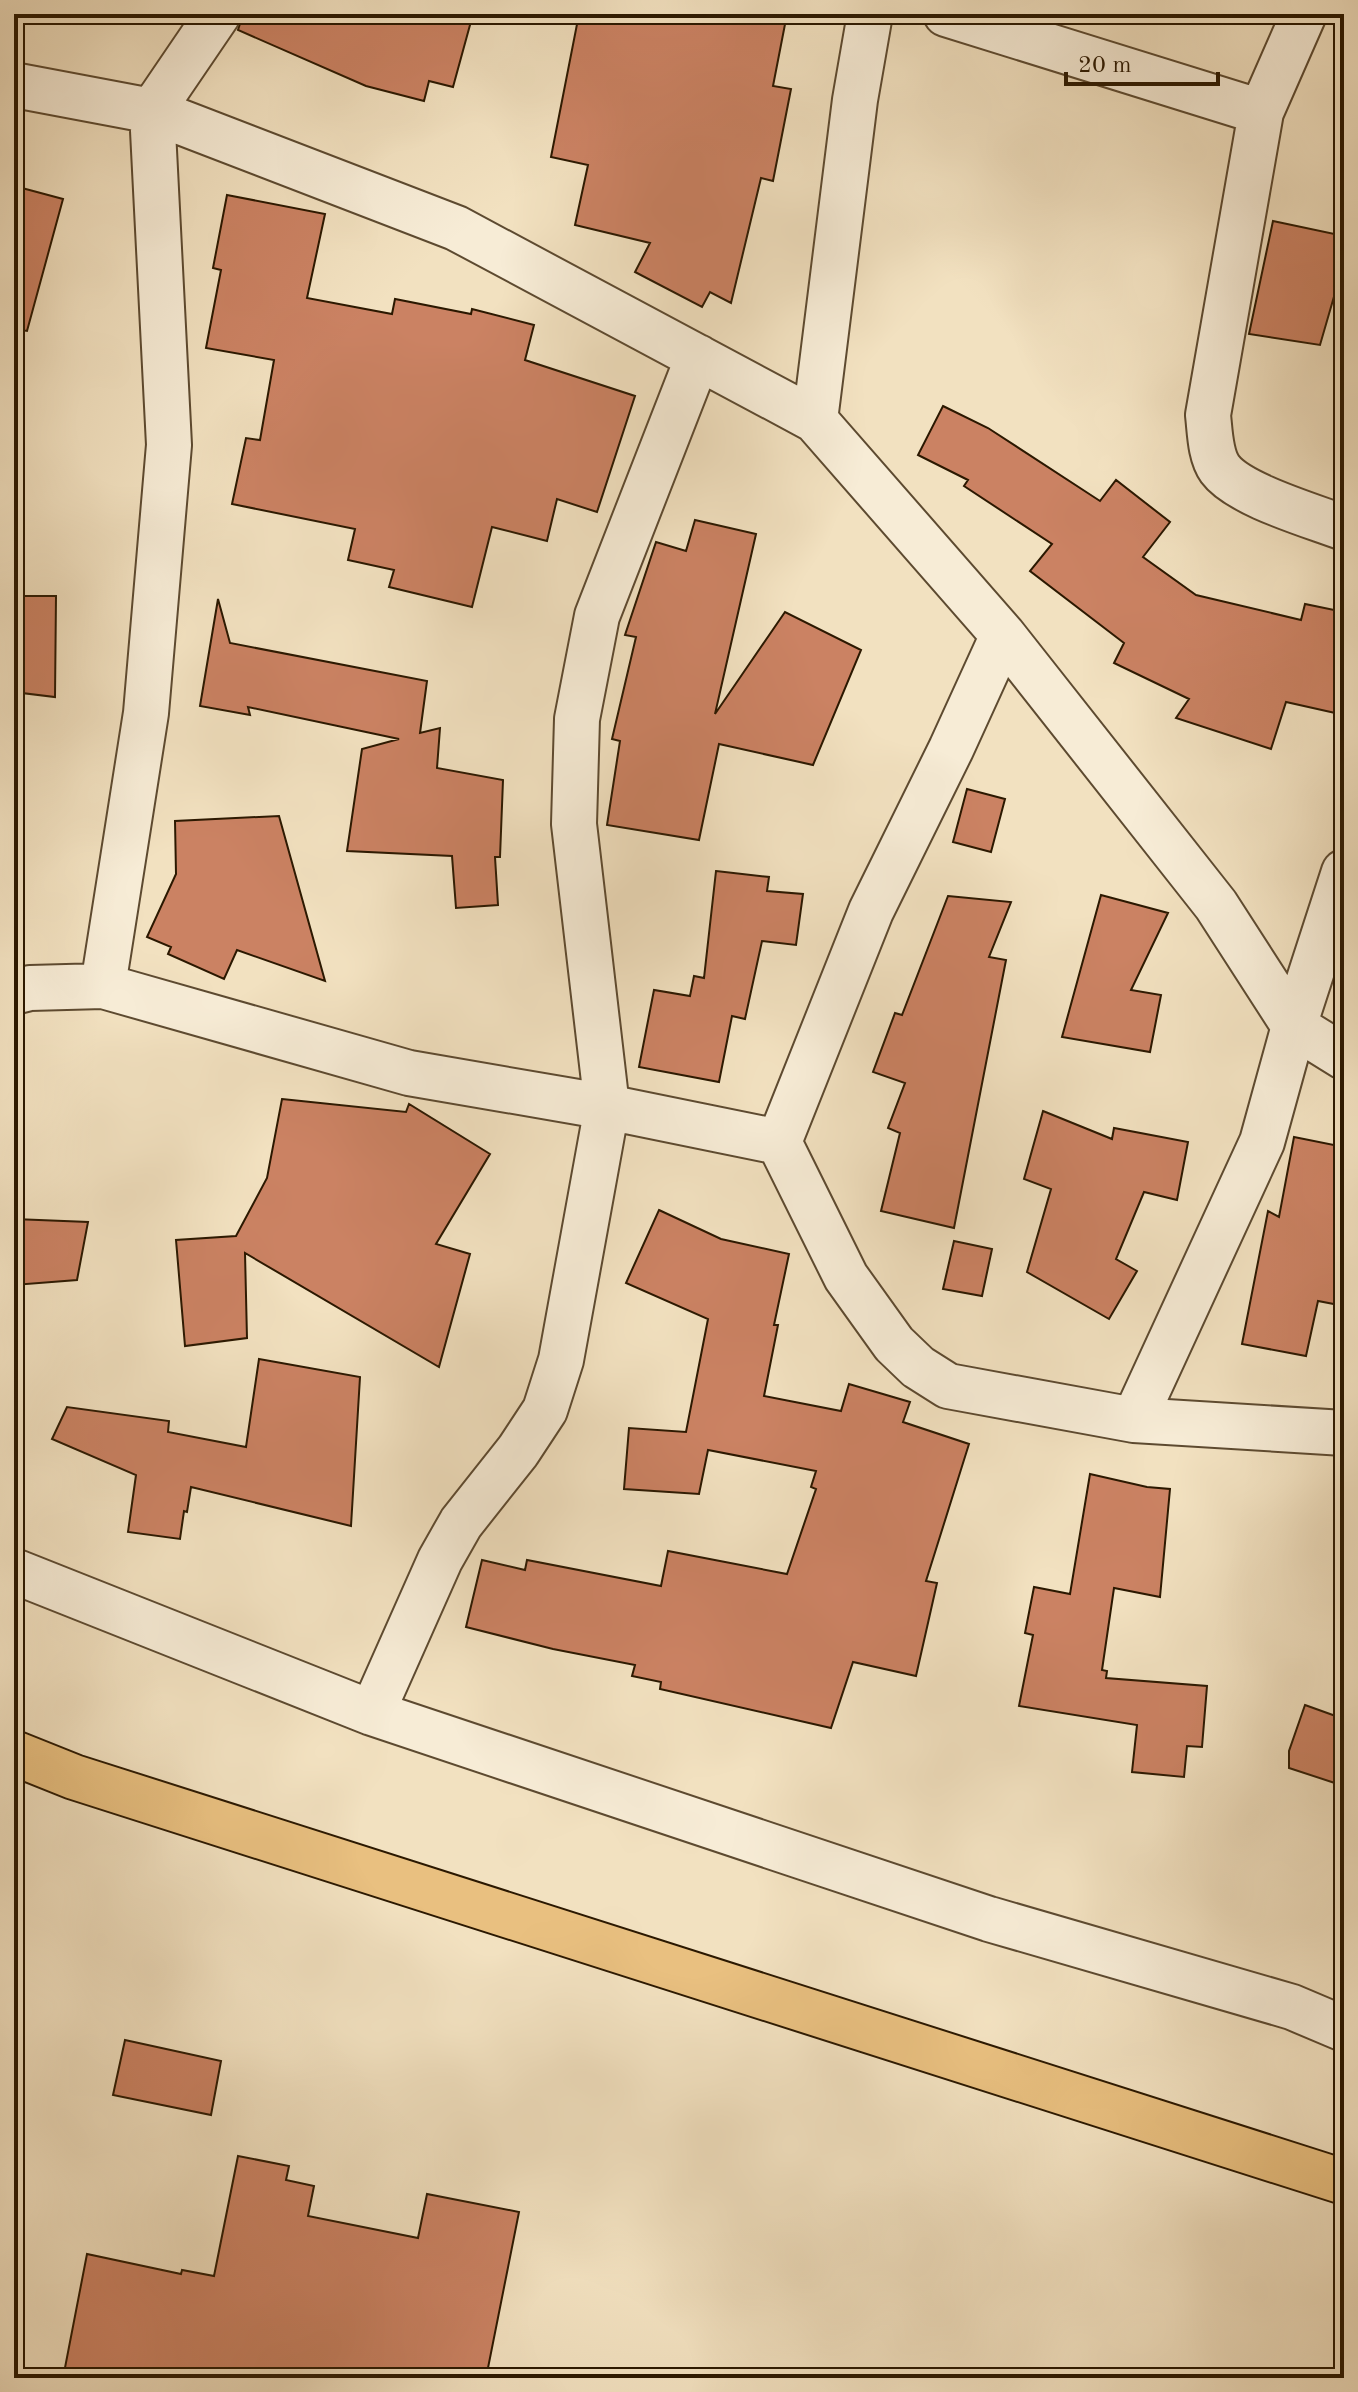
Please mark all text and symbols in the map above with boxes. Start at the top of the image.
scale bar [1066,36,1218,86]
text: 20 m [1078,54,1132,78]

